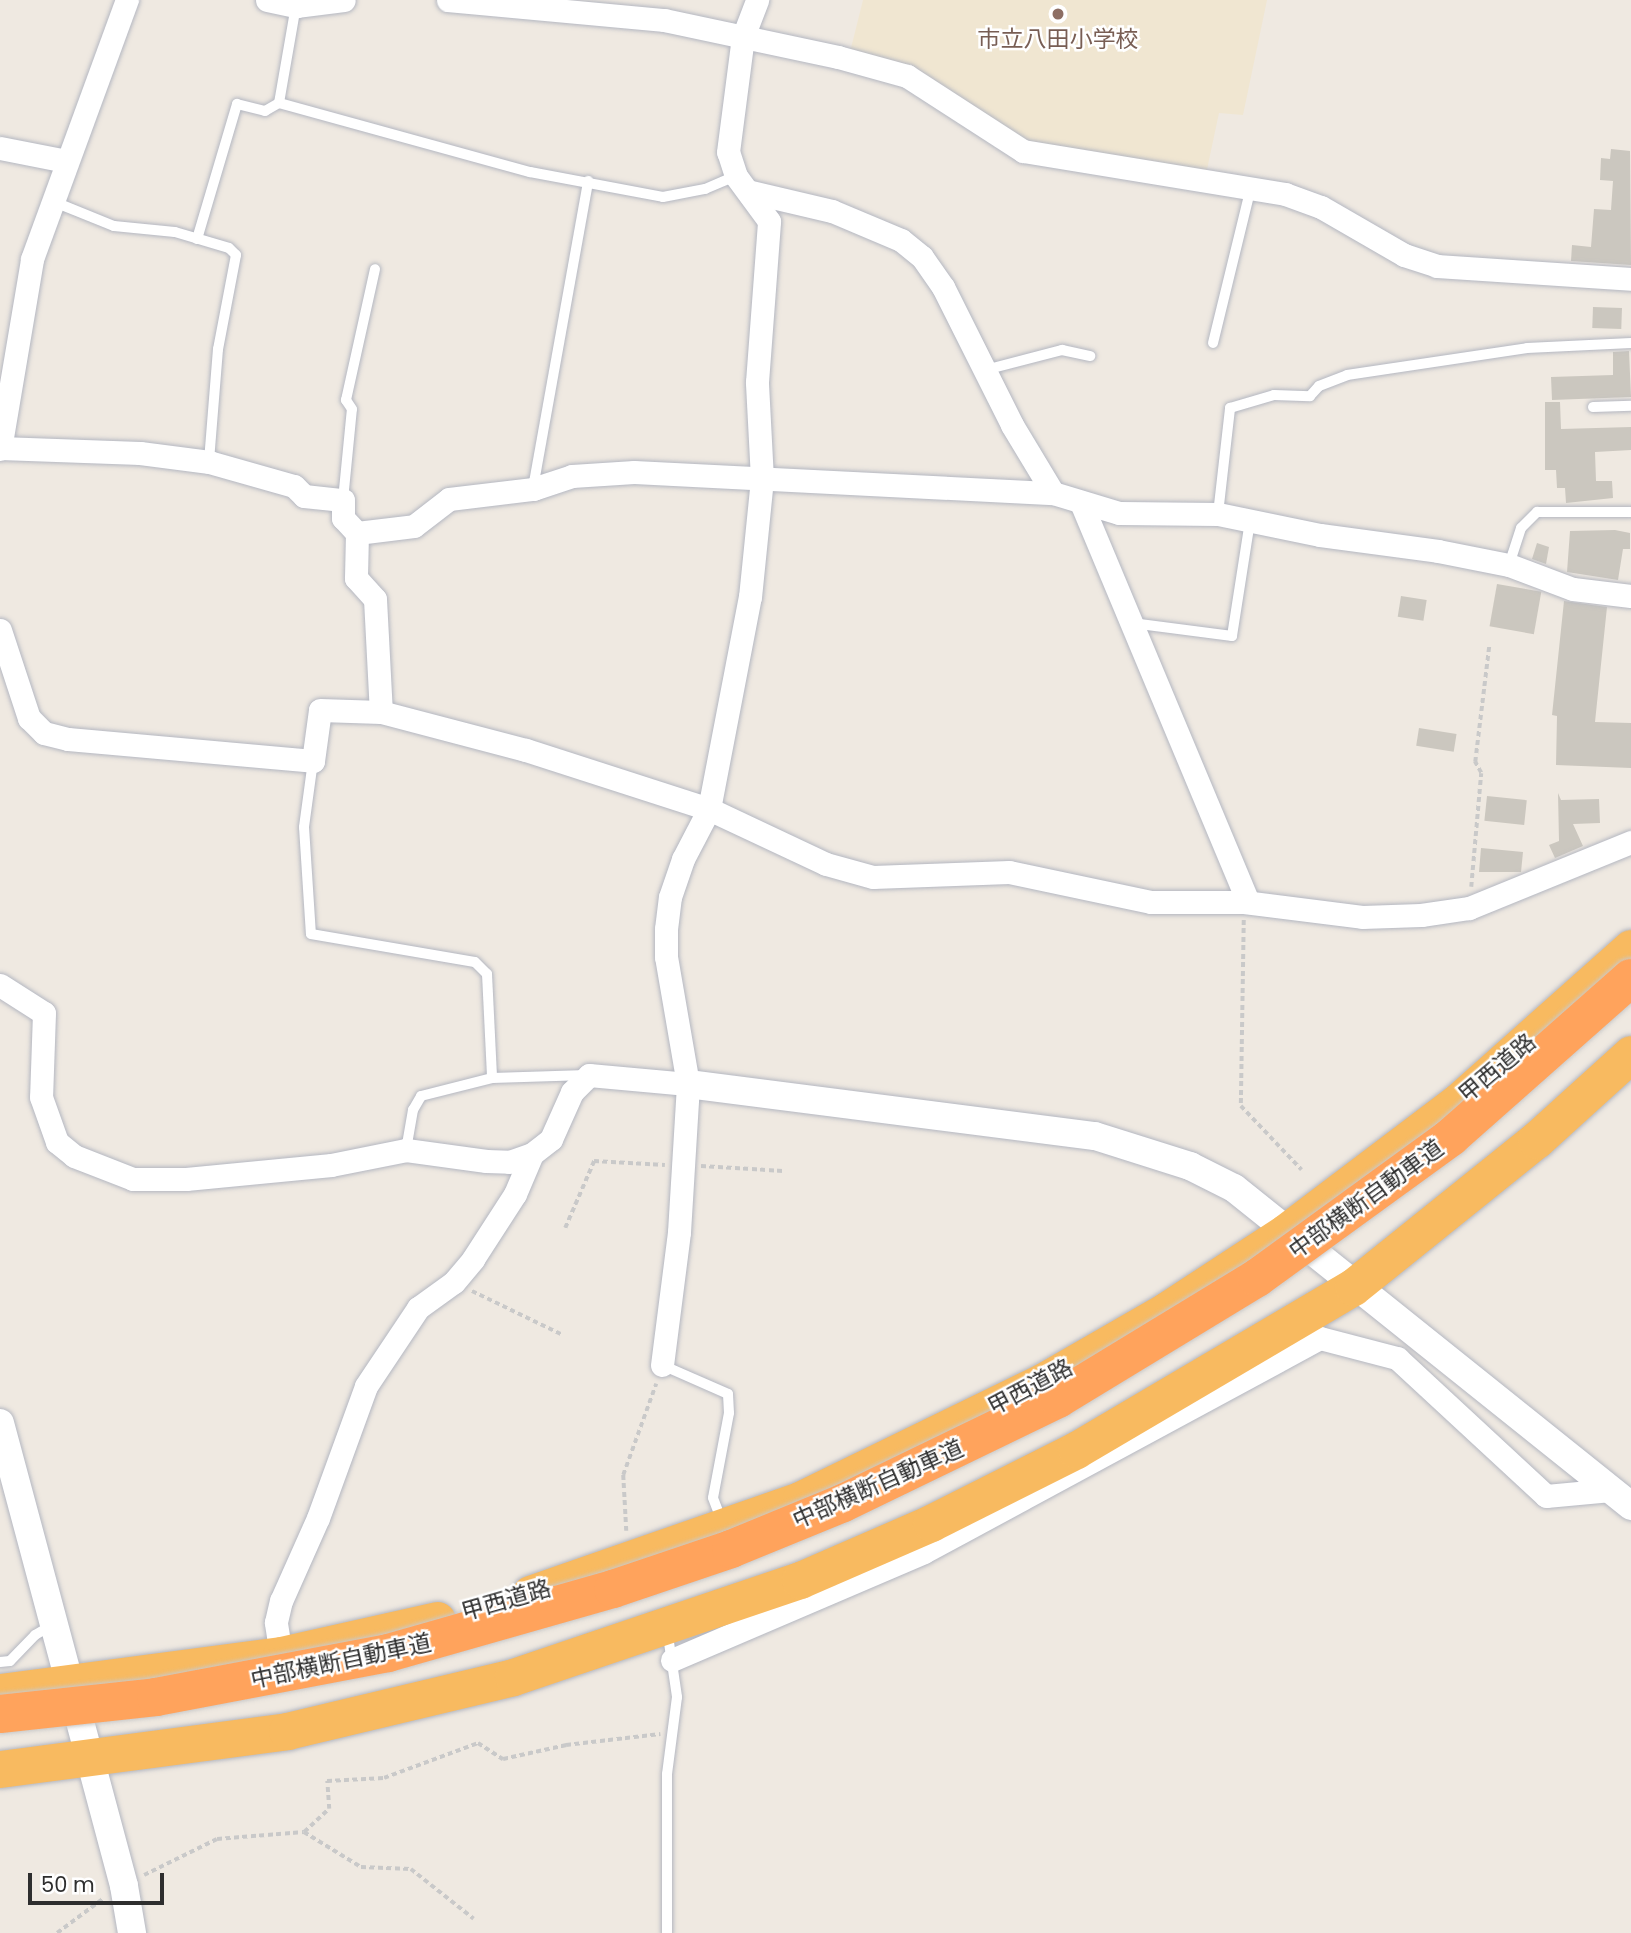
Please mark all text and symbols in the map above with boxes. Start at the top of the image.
marker: 市立八田小学校 [1050,6,1066,22]
place label: 市立八田小学校 [978,25,1138,53]
street label: 甲西道路 [1453,1028,1541,1108]
street label: 中部横断自動車道 [1283,1134,1449,1264]
street label: 甲西道路 [983,1353,1077,1421]
street label: 中部横断自動車道 [788,1434,968,1534]
street label: 甲西道路 [458,1574,554,1626]
street label: 中部横断自動車道 [248,1628,434,1694]
scale bar [32,1860,168,1904]
text: 50 m [41,1870,95,1899]

